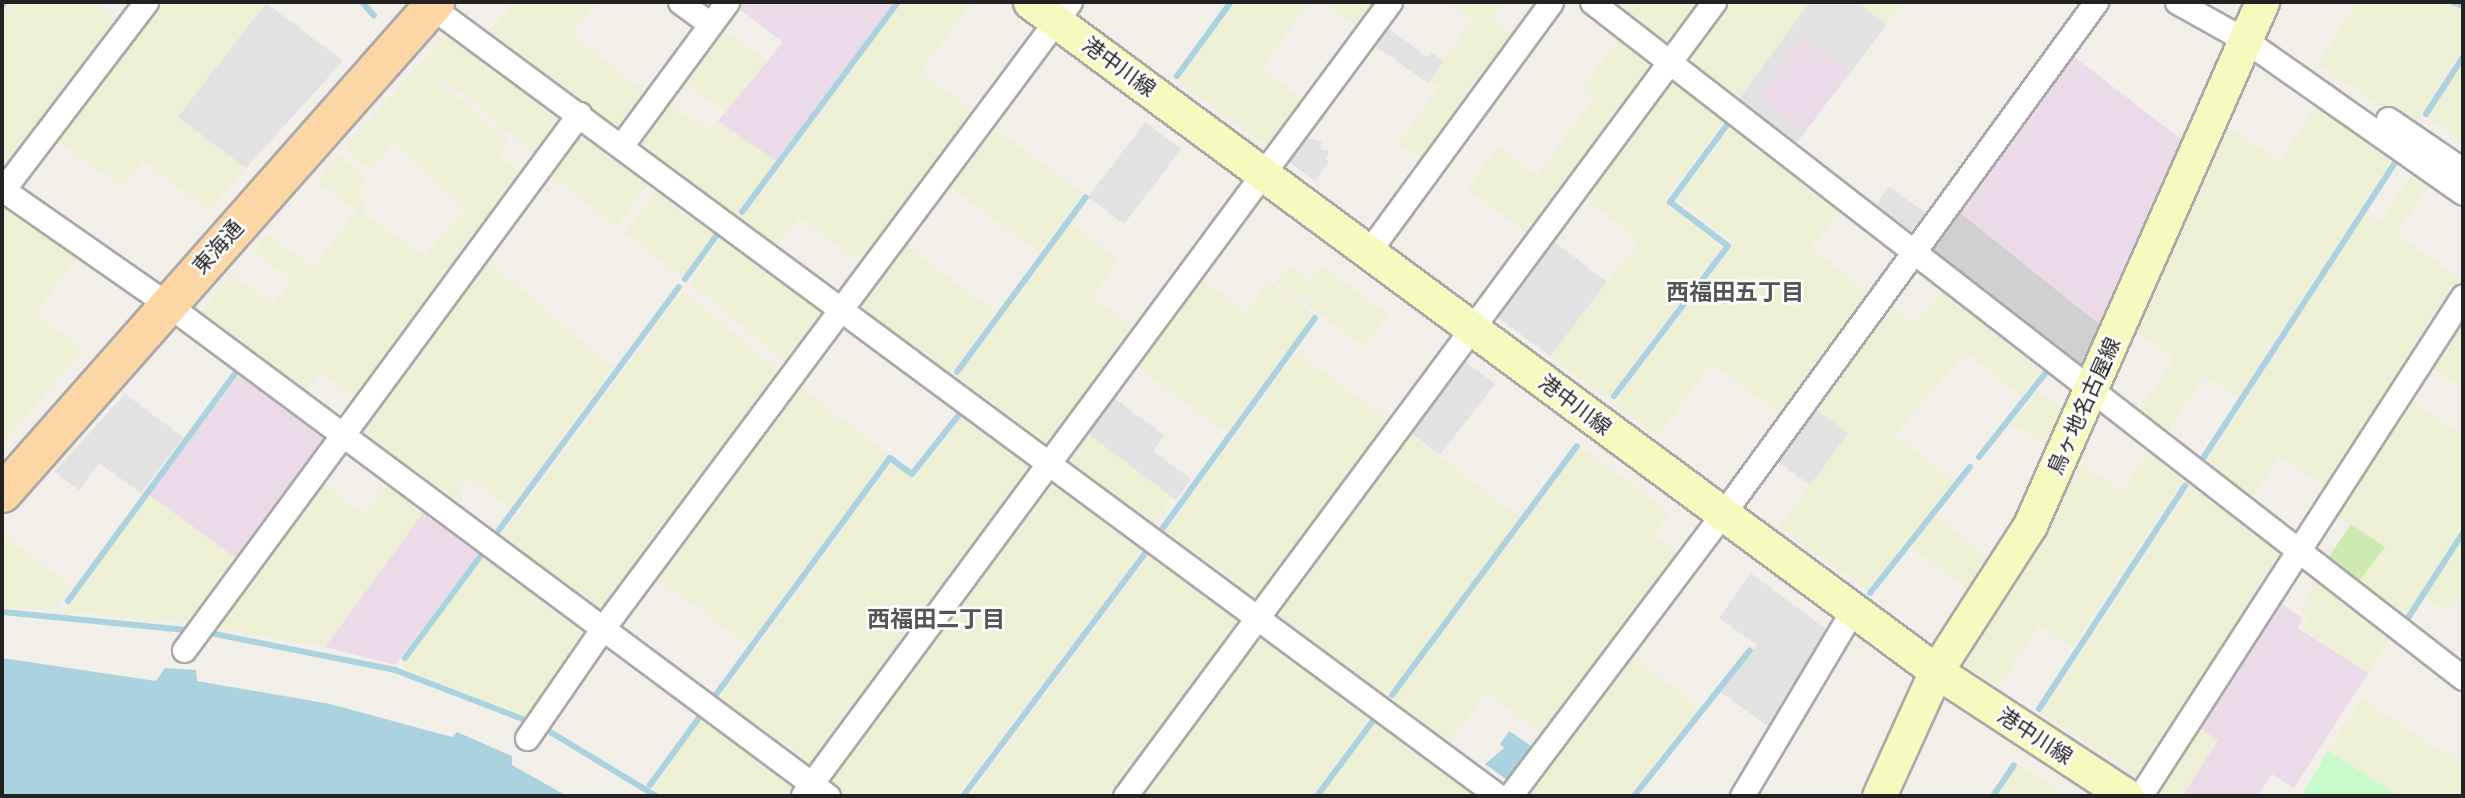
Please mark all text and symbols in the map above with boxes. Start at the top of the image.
street label: 港中川線 [1078,32,1160,102]
street label: 東海通 [188,215,248,279]
district label: 西福田五丁目 [1666,279,1804,307]
street label: 鳥ヶ地名古屋線 [2043,334,2125,478]
street label: 港中川線 [1534,370,1616,440]
district label: 西福田二丁目 [867,606,1005,634]
street label: 港中川線 [1993,703,2077,769]

